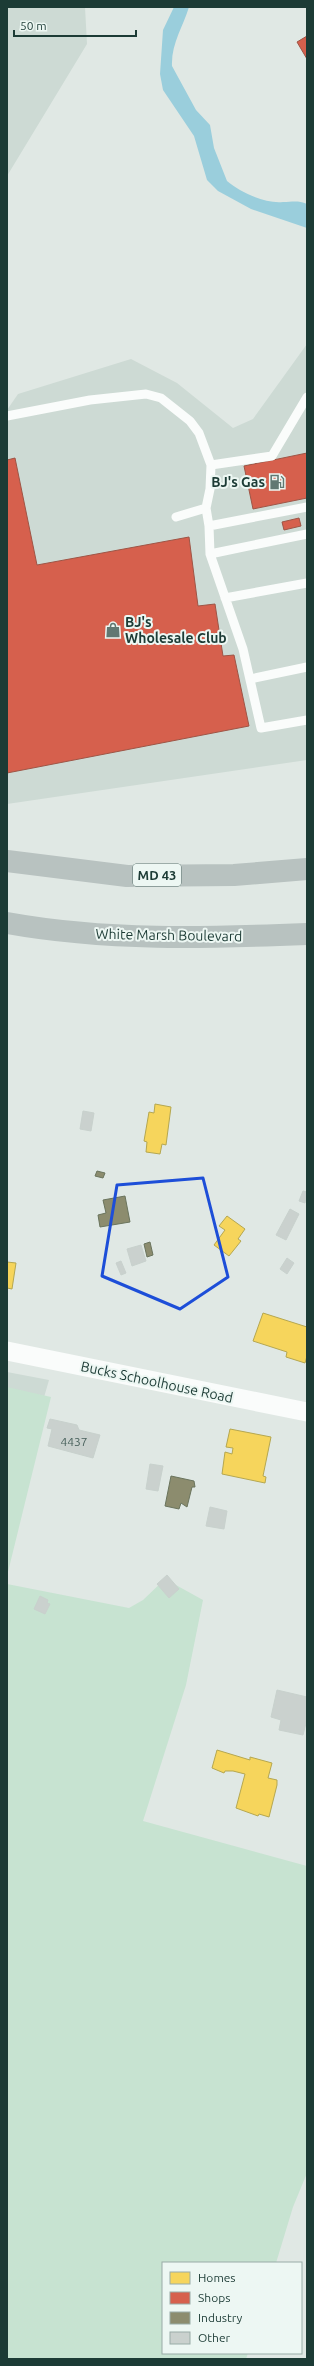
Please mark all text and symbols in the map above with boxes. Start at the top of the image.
scale bar [14,12,136,38]
text: 50 m [20,19,47,32]
fuel station icon: BJ's Gas [268,473,286,491]
place label: BJ's Gas [211,474,265,490]
place label: BJ's Wholesale Club [125,614,227,646]
shop icon: BJ's Wholesale Club [104,621,122,639]
road number: MD 43 [133,864,181,886]
street label: White Marsh Boulevard [96,926,242,944]
street label: Bucks Schoolhouse Road [79,1358,235,1406]
house number: 4437 [60,1435,88,1448]
legend [162,2262,302,2354]
text: Homes [198,2271,236,2284]
text: Shops [198,2291,230,2304]
text: Industry [198,2311,243,2324]
text: Other [198,2331,231,2344]

